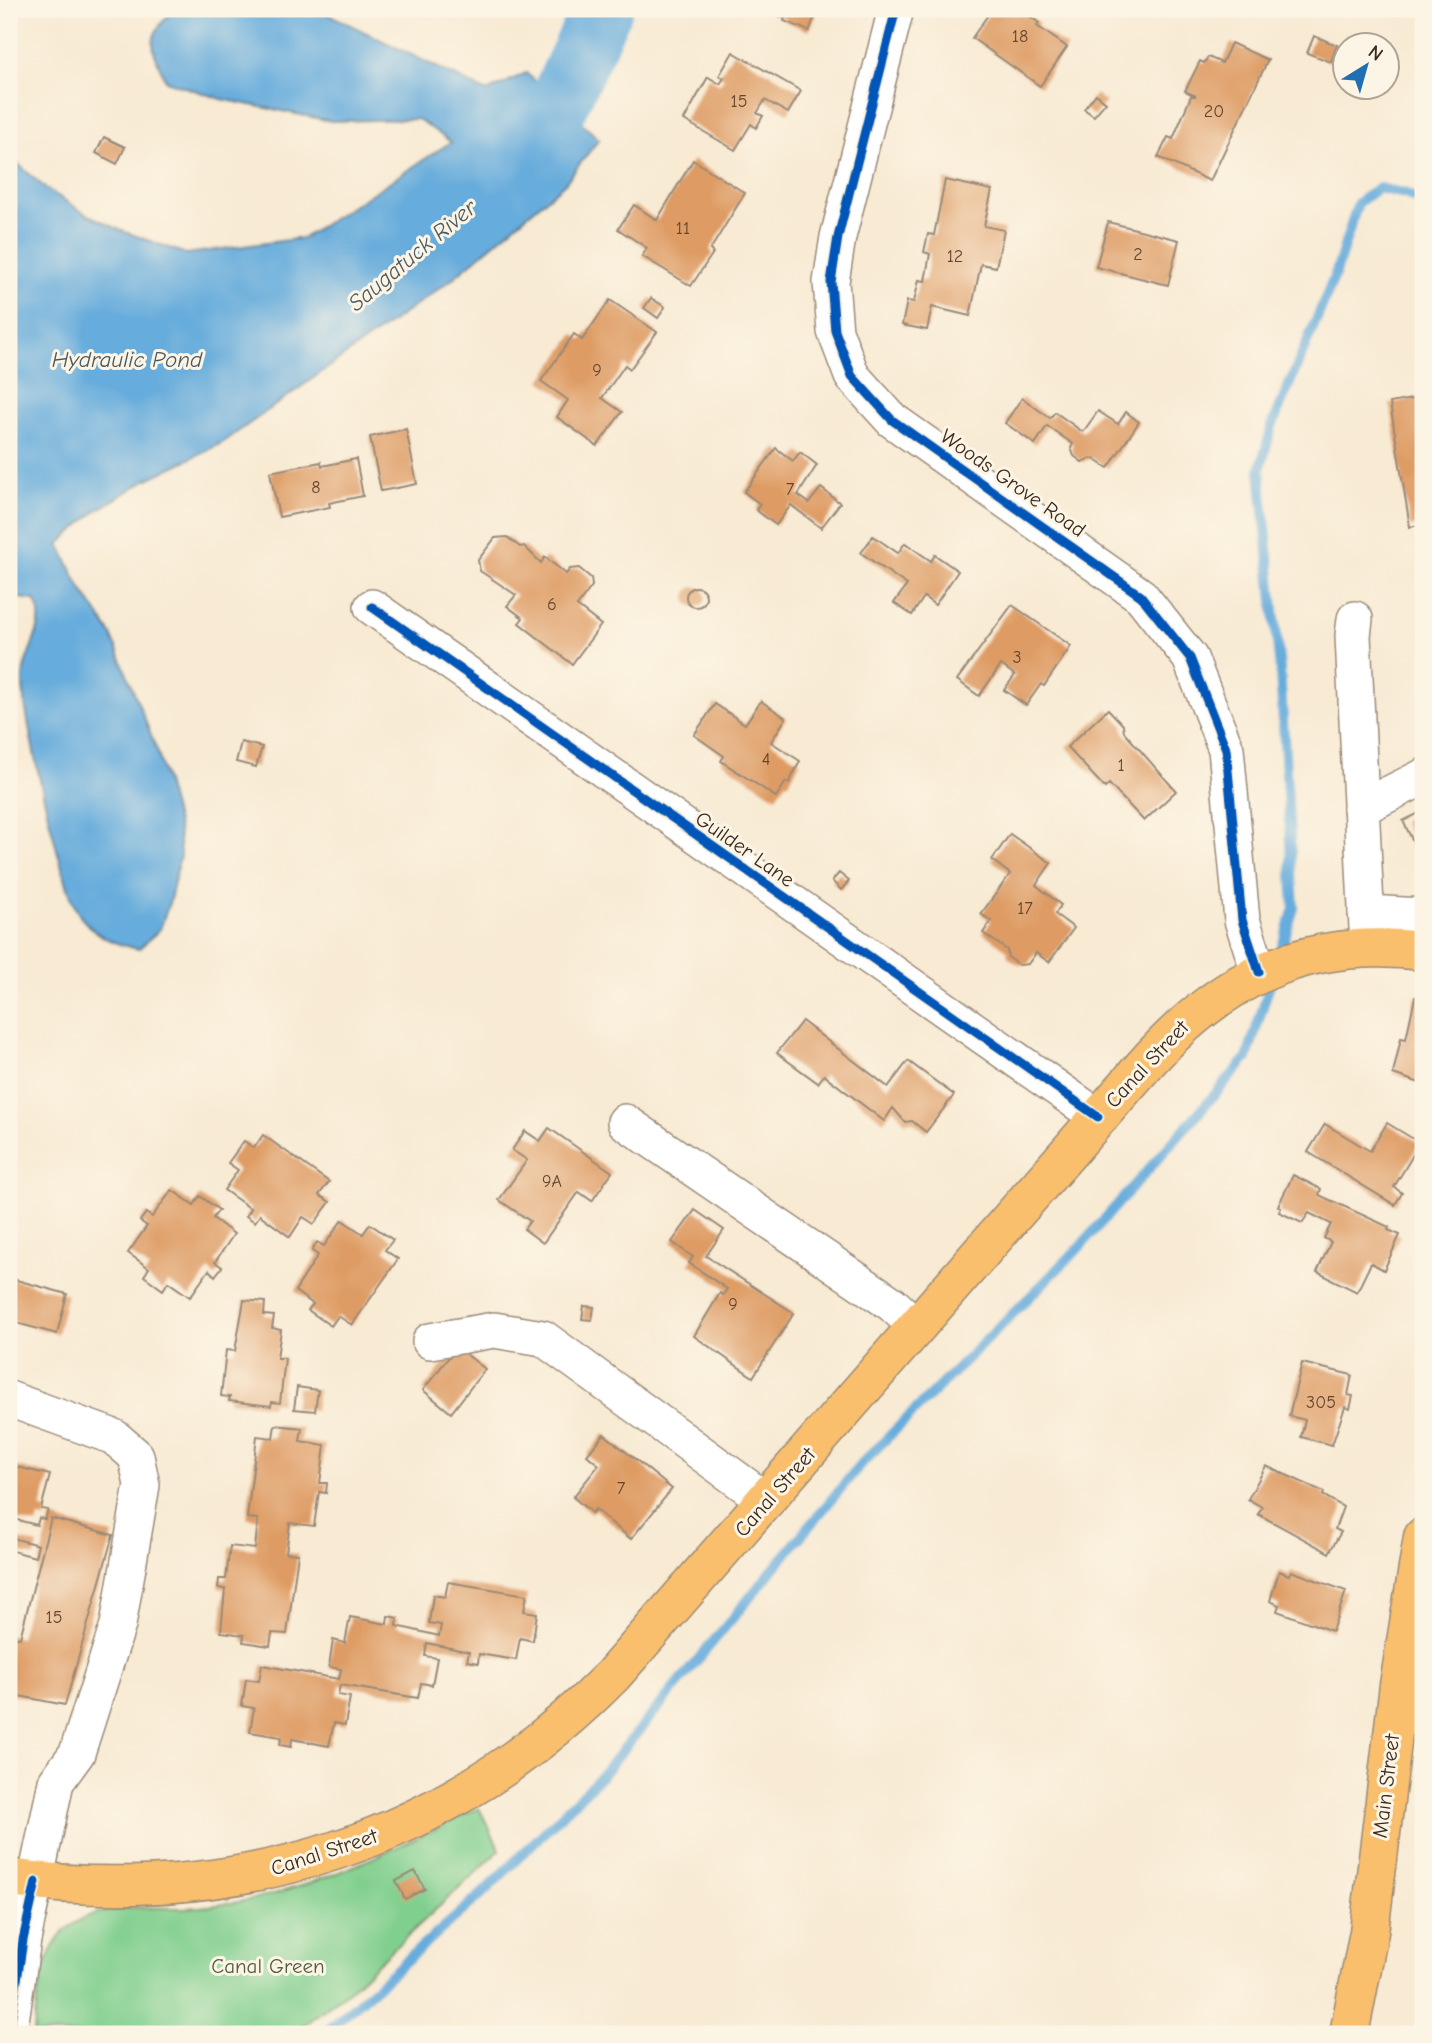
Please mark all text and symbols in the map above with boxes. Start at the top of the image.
house number: 18 [1012,26,1028,47]
north arrow [1330,32,1400,102]
text: N [1364,41,1387,66]
house number: 15 [731,91,747,112]
house number: 20 [1204,101,1224,122]
water label: Saugatuck River [343,193,483,317]
house number: 11 [676,218,690,239]
house number: 2 [1133,244,1143,265]
house number: 12 [947,246,963,267]
water label: Hydraulic Pond [52,346,203,373]
house number: 9 [592,360,602,381]
street label: Woods Grove Road [936,424,1090,542]
house number: 8 [311,477,321,498]
house number: 7 [786,479,795,500]
house number: 6 [547,594,557,615]
house number: 3 [1012,647,1022,668]
house number: 4 [762,749,770,770]
house number: 1 [1117,755,1125,776]
street label: Guilder Lane [691,806,799,892]
house number: 17 [1017,898,1033,919]
street label: Canal Street [1101,1015,1194,1113]
house number: 9A [542,1171,562,1192]
house number: 9 [728,1294,738,1315]
house number: 305 [1306,1392,1336,1413]
street label: Canal Street [730,1442,821,1542]
house number: 7 [617,1478,626,1499]
house number: 15 [46,1607,62,1628]
street label: Main Street [1368,1732,1404,1839]
street label: Canal Street [268,1823,381,1880]
park label: Canal Green [211,1954,325,1978]

